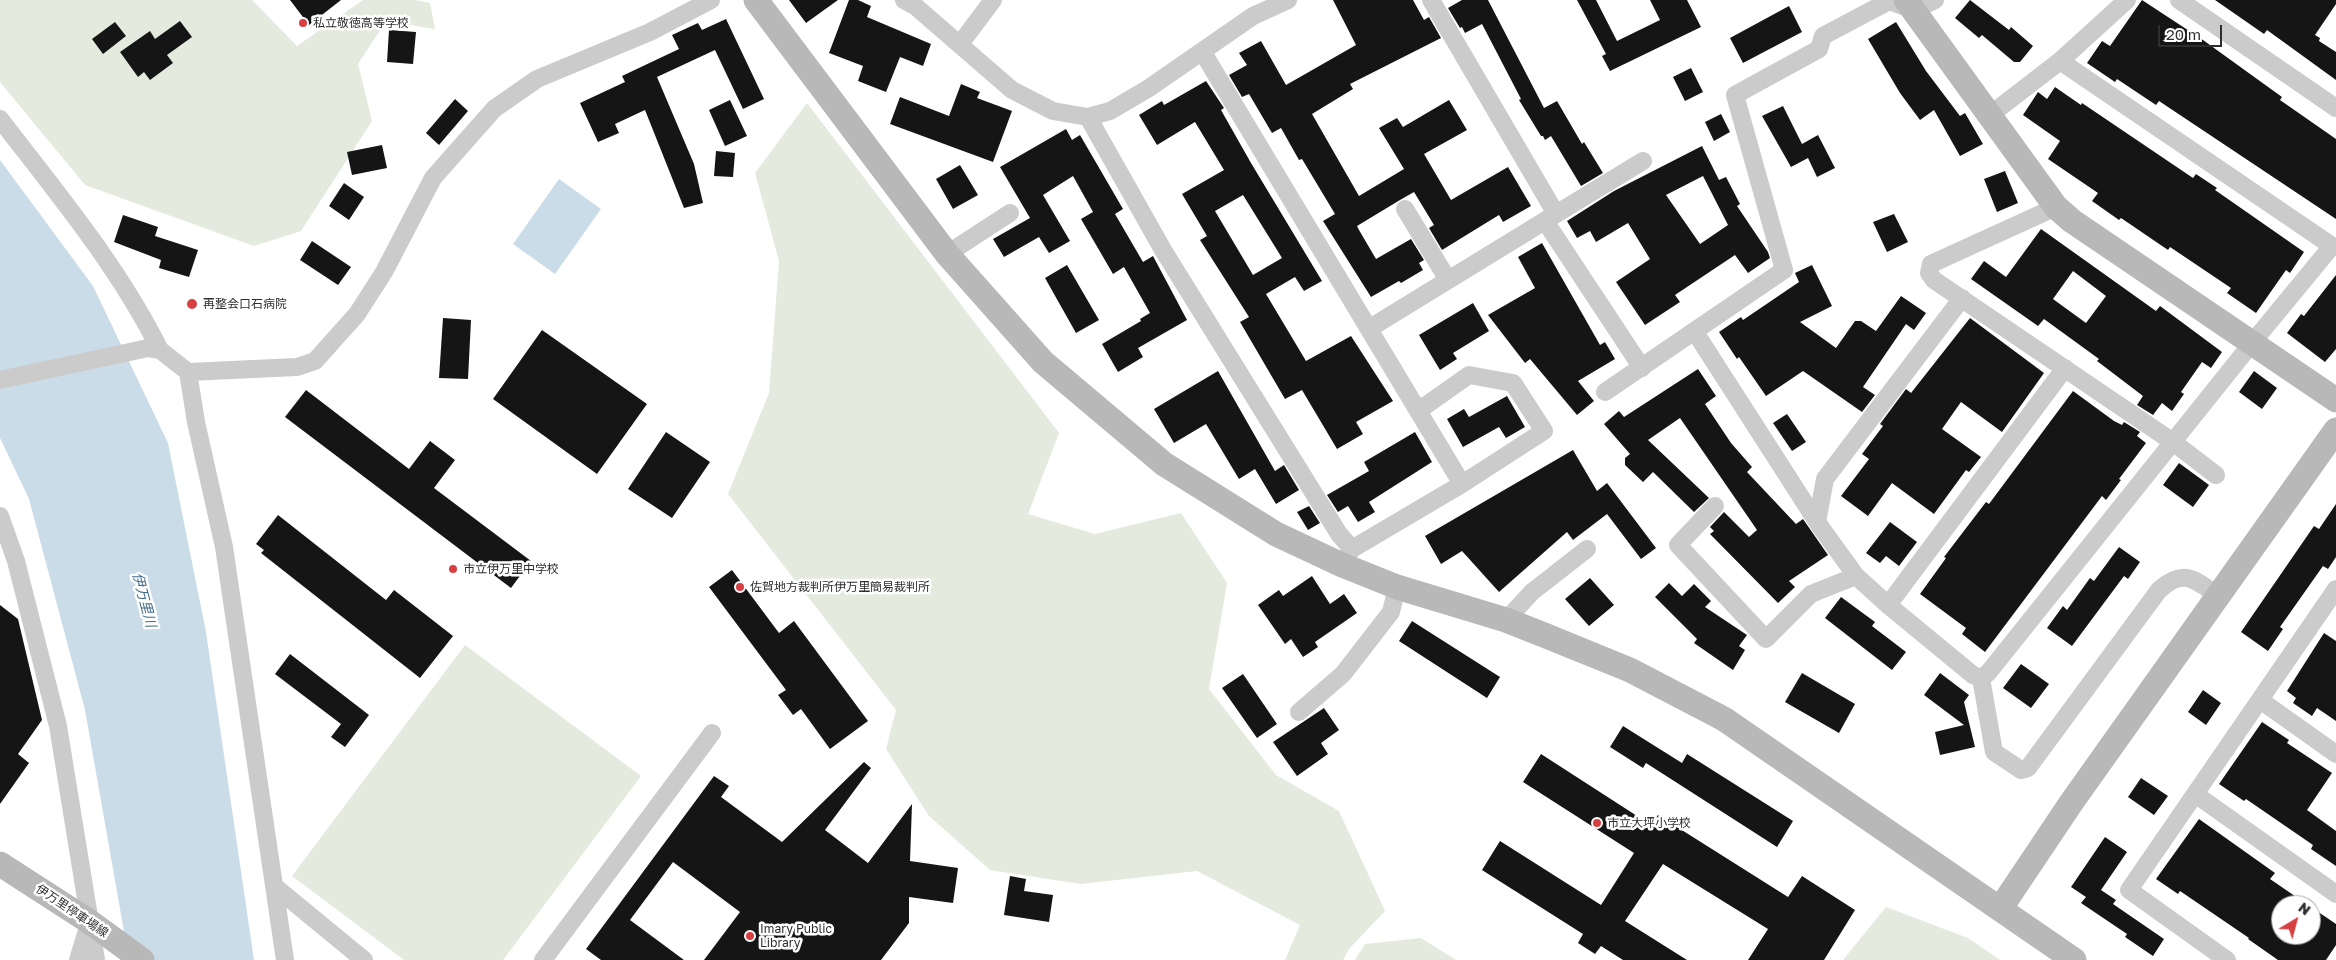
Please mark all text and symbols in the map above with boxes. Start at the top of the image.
scale bar [2161,15,2225,47]
place label: 私立敬徳高等学校 [313,16,409,30]
marker: 私立敬徳高等学校 [297,17,309,29]
text: 20 m [2166,25,2201,43]
marker: 再整会口石病院 [185,297,199,311]
place label: 再整会口石病院 [203,297,287,311]
place label: 市立伊万里中学校 [463,562,559,576]
marker: 市立伊万里中学校 [447,563,459,575]
water label: 伊万里川 [129,571,159,629]
place label: 佐賀地方裁判所伊万里簡易裁判所 [750,580,930,594]
marker: 佐賀地方裁判所伊万里簡易裁判所 [734,581,746,593]
place label: 市立大坪小学校 [1607,816,1691,830]
marker: 市立大坪小学校 [1591,817,1603,829]
street label: 伊万里停車場線 [33,882,111,940]
north arrow [2271,895,2321,945]
text: N [2295,898,2314,918]
place label: Imary Public Library [760,922,832,950]
marker: Imary Public Library [744,930,756,942]

